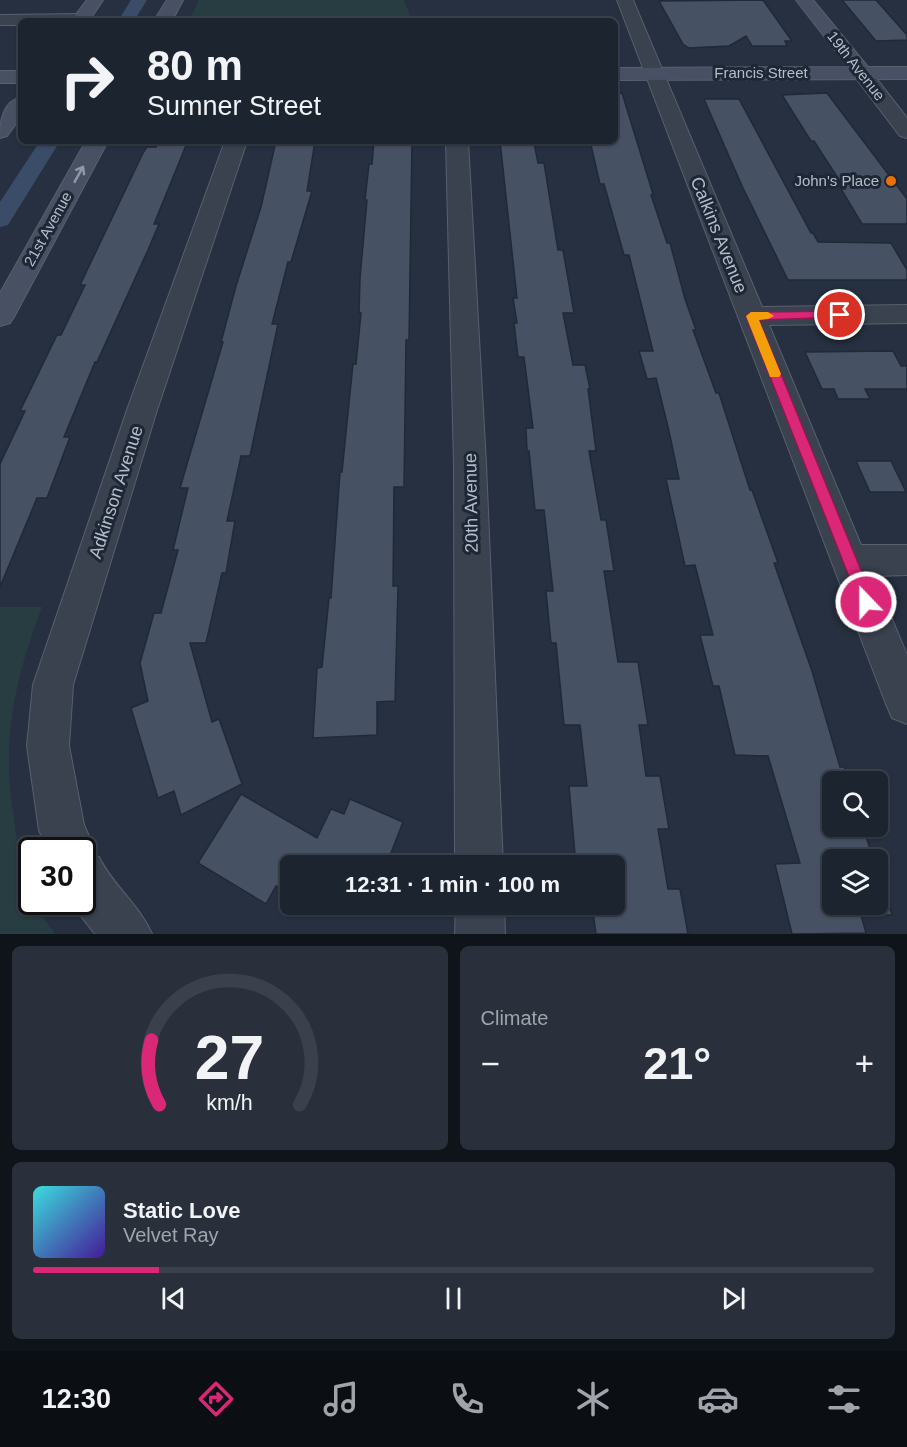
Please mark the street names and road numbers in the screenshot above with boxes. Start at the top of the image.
street label: 19th Avenue [824,28,889,104]
street label: Francis Street [714,64,809,81]
street label: Calkins Avenue [687,174,751,296]
street label: 21st Avenue [20,189,75,269]
street label: Adkinson Avenue [85,423,147,561]
street label: 20th Avenue [460,453,482,553]

